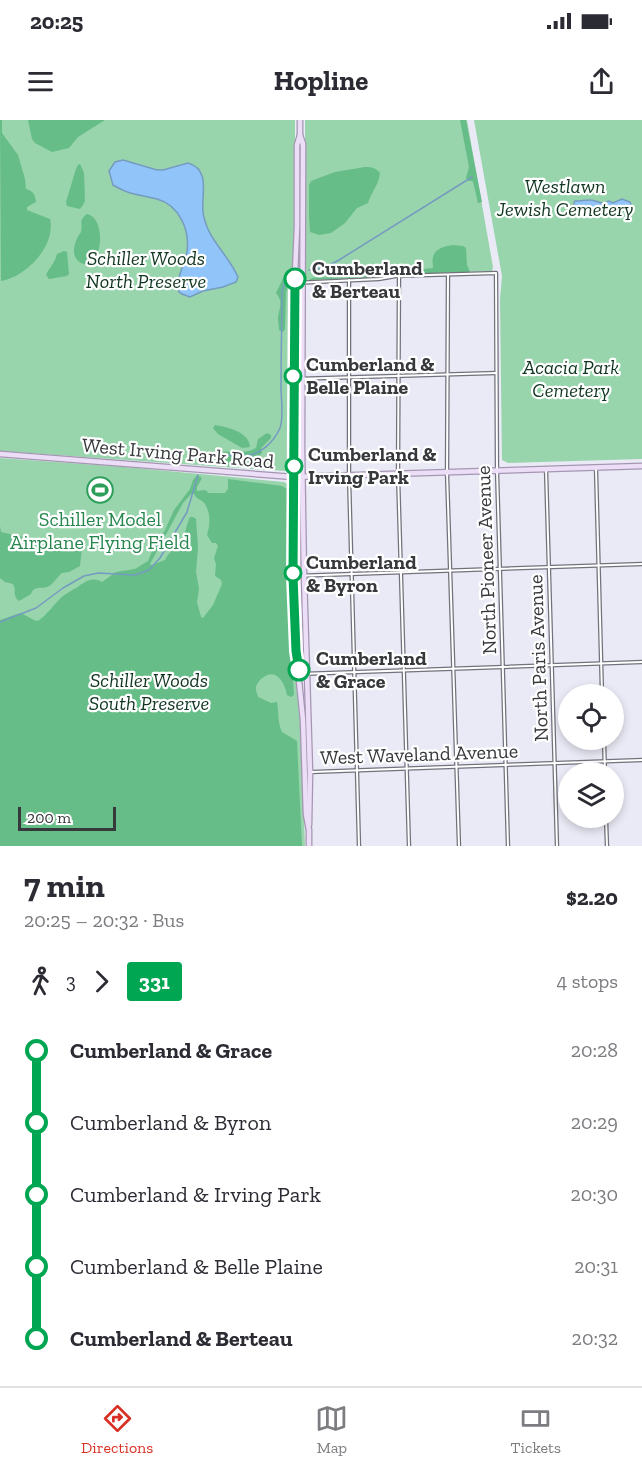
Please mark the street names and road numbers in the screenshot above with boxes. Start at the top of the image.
street label: West Irving Park Road [81,433,275,473]
street label: North Pioneer Avenue [471,465,501,655]
street label: North Paris Avenue [523,574,553,742]
street label: West Waveland Avenue [320,739,518,769]

